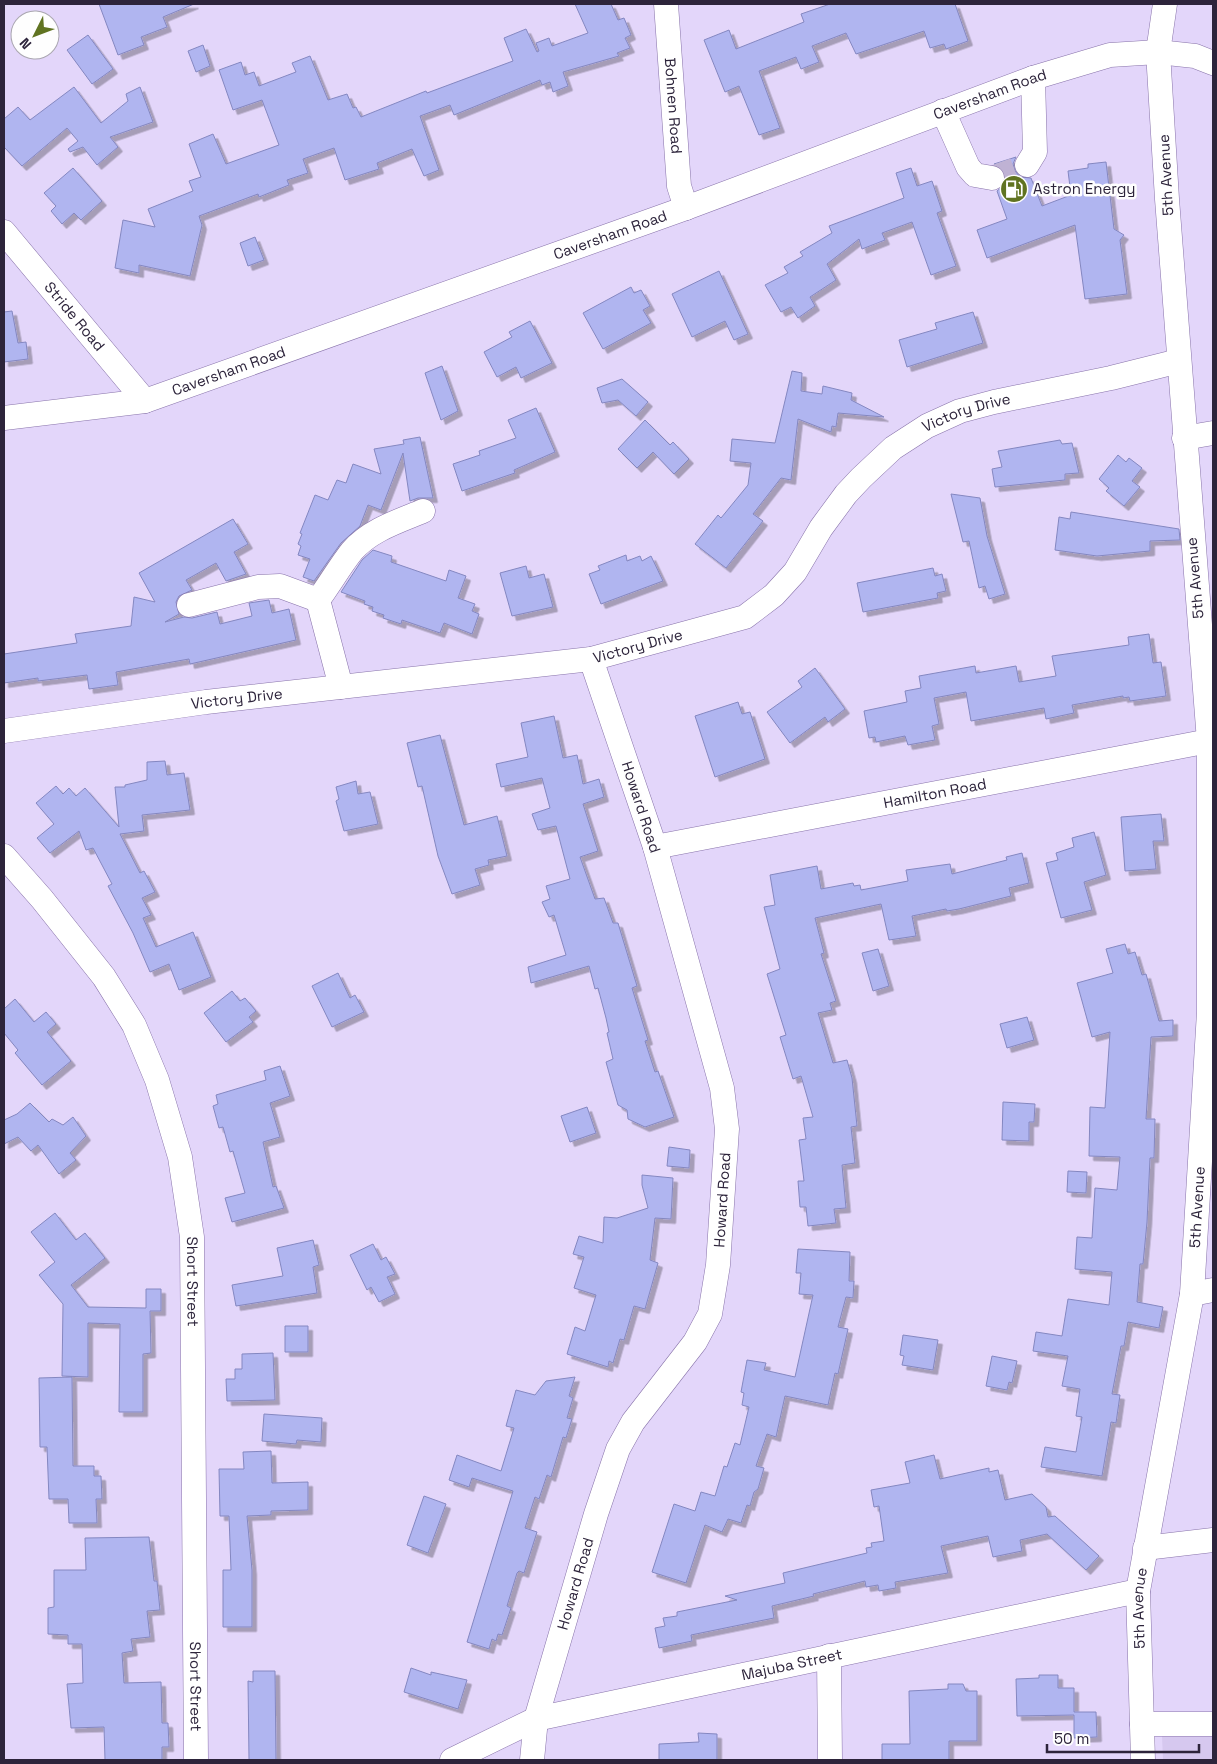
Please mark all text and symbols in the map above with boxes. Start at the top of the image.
north arrow [10,10,60,60]
text: N [16,34,35,53]
street label: Bohnen Road [661,57,687,154]
street label: Caversham Road [931,64,1049,124]
street label: 5th Avenue [1154,134,1177,216]
fuel station icon: Astron Energy [999,174,1029,204]
place label: Astron Energy [1033,179,1136,198]
street label: Caversham Road [551,206,670,264]
street label: Stride Road [40,278,109,355]
street label: Caversham Road [169,342,288,400]
street label: Victory Drive [919,389,1012,436]
street label: 5th Avenue [1181,536,1208,620]
street label: Victory Drive [591,624,685,667]
street label: Victory Drive [190,683,284,713]
street label: Howard Road [618,759,665,855]
street label: Hamilton Road [882,774,988,812]
street label: Howard Road [709,1152,734,1248]
street label: 5th Avenue [1185,1166,1209,1248]
street label: Short Street [183,1236,203,1327]
street label: Howard Road [553,1535,598,1632]
street label: 5th Avenue [1128,1566,1151,1649]
street label: Short Street [186,1641,206,1732]
street label: Majuba Street [740,1644,844,1684]
scale bar [1047,1722,1200,1754]
text: 50 m [1054,1729,1089,1748]

